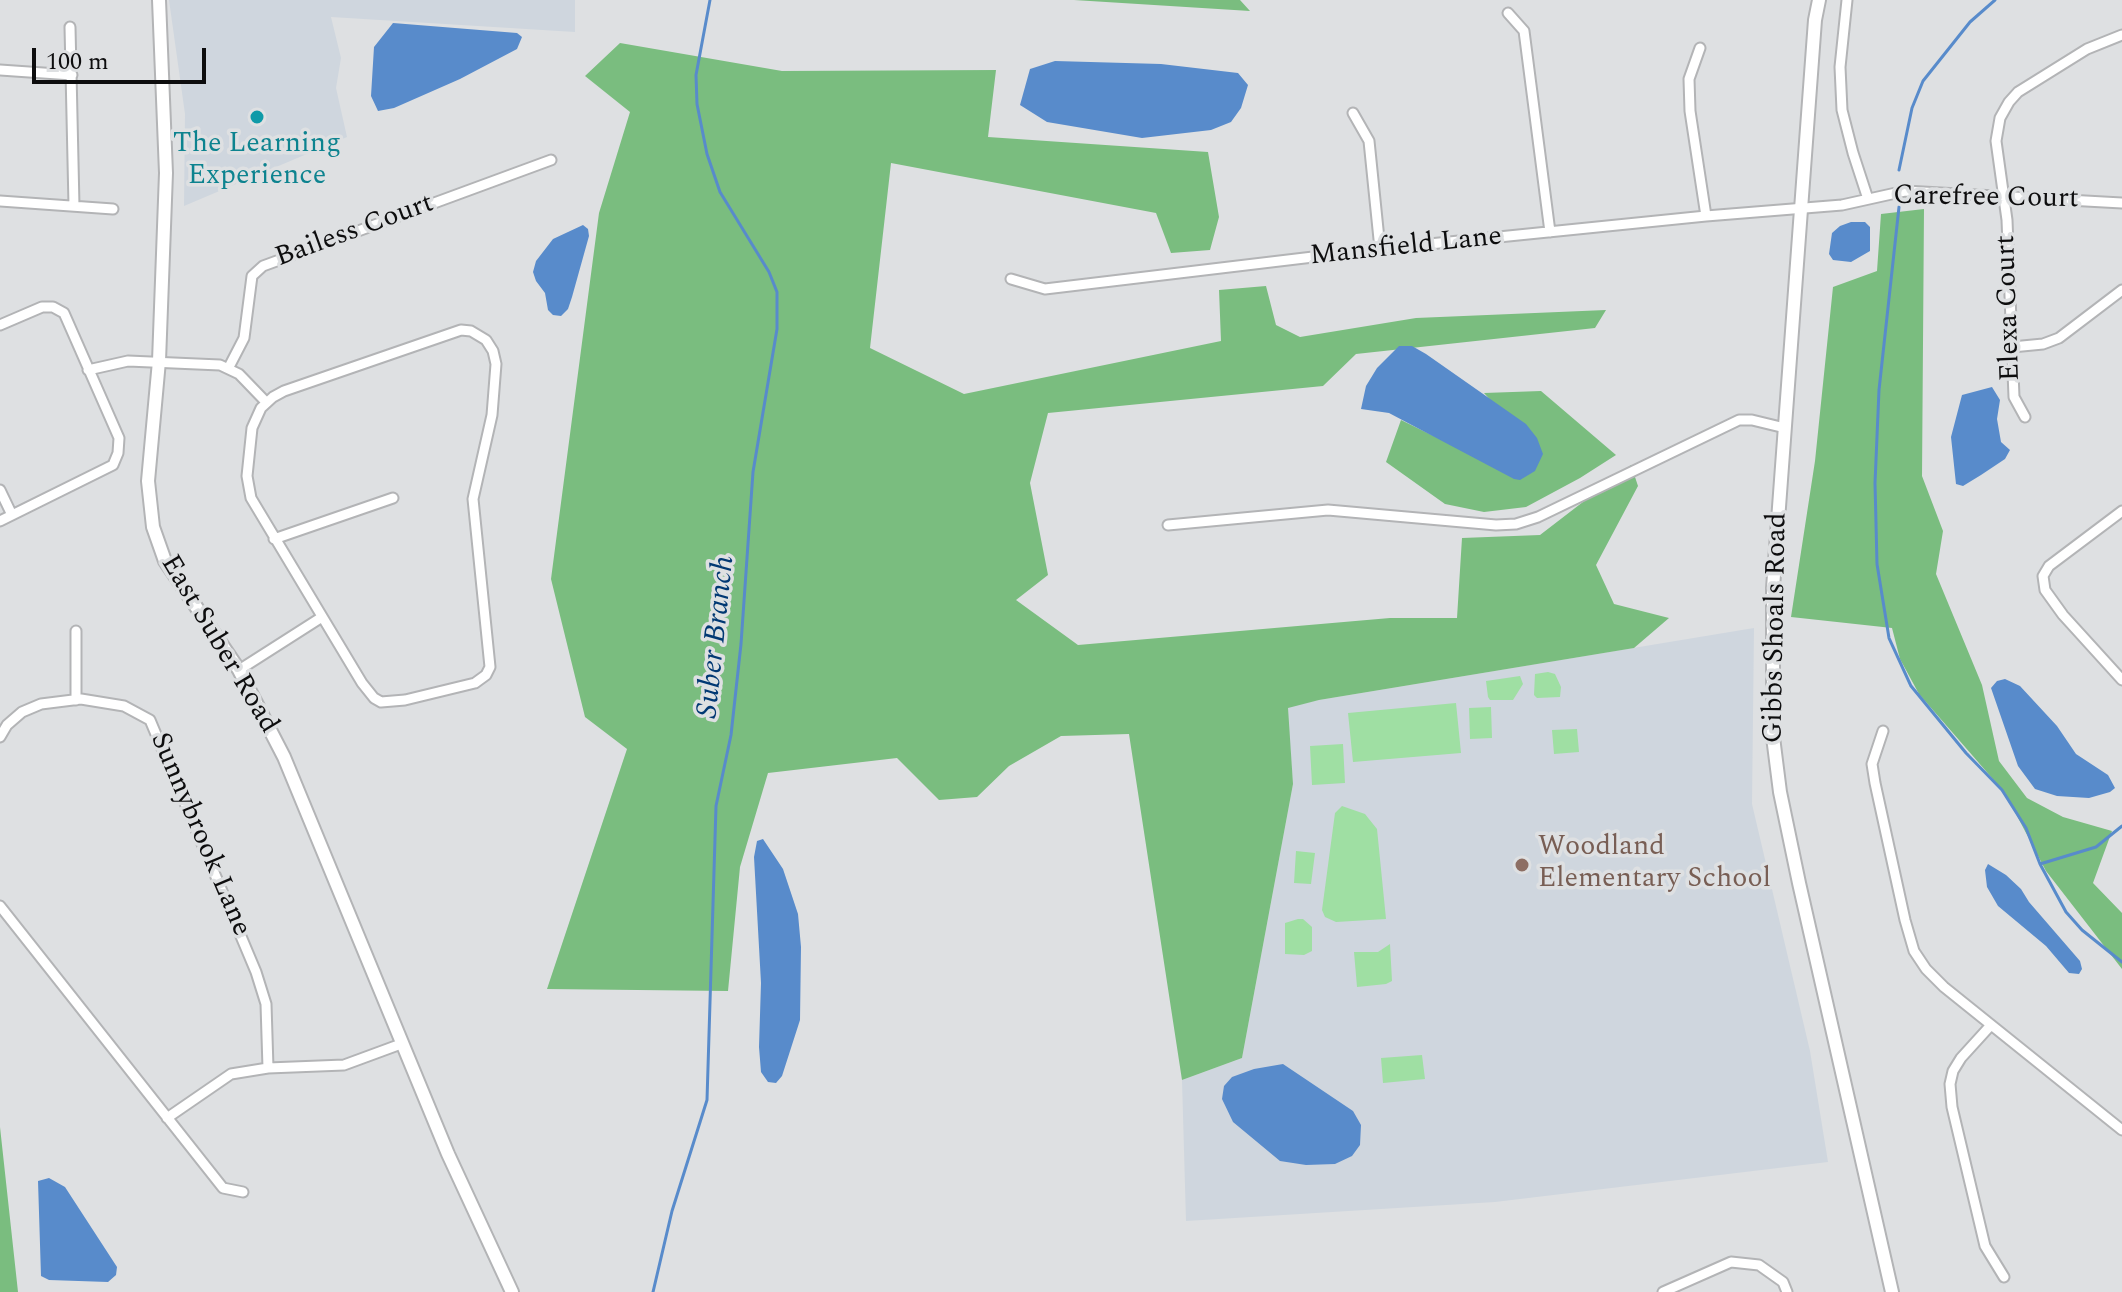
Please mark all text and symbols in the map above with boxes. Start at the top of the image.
scale bar [36,32,210,82]
text: 100 m [46,44,109,80]
marker: The Learning Experience [248,108,266,126]
place label: The Learning Experience [173,129,341,195]
street label: Carefree Court [1893,181,2079,217]
street label: Bailess Court [271,188,439,276]
street label: Mansfield Lane [1308,221,1504,275]
street label: Elexa Court [1991,234,2029,382]
street label: Gibbs Shoals Road [1758,512,1796,744]
street label: East Suber Road [152,550,284,740]
water label: Suber Branch [692,554,744,720]
street label: Sunnybrook Lane [141,728,257,942]
place label: Woodland Elementary School [1538,832,1771,898]
marker: Woodland Elementary School [1513,856,1531,874]

